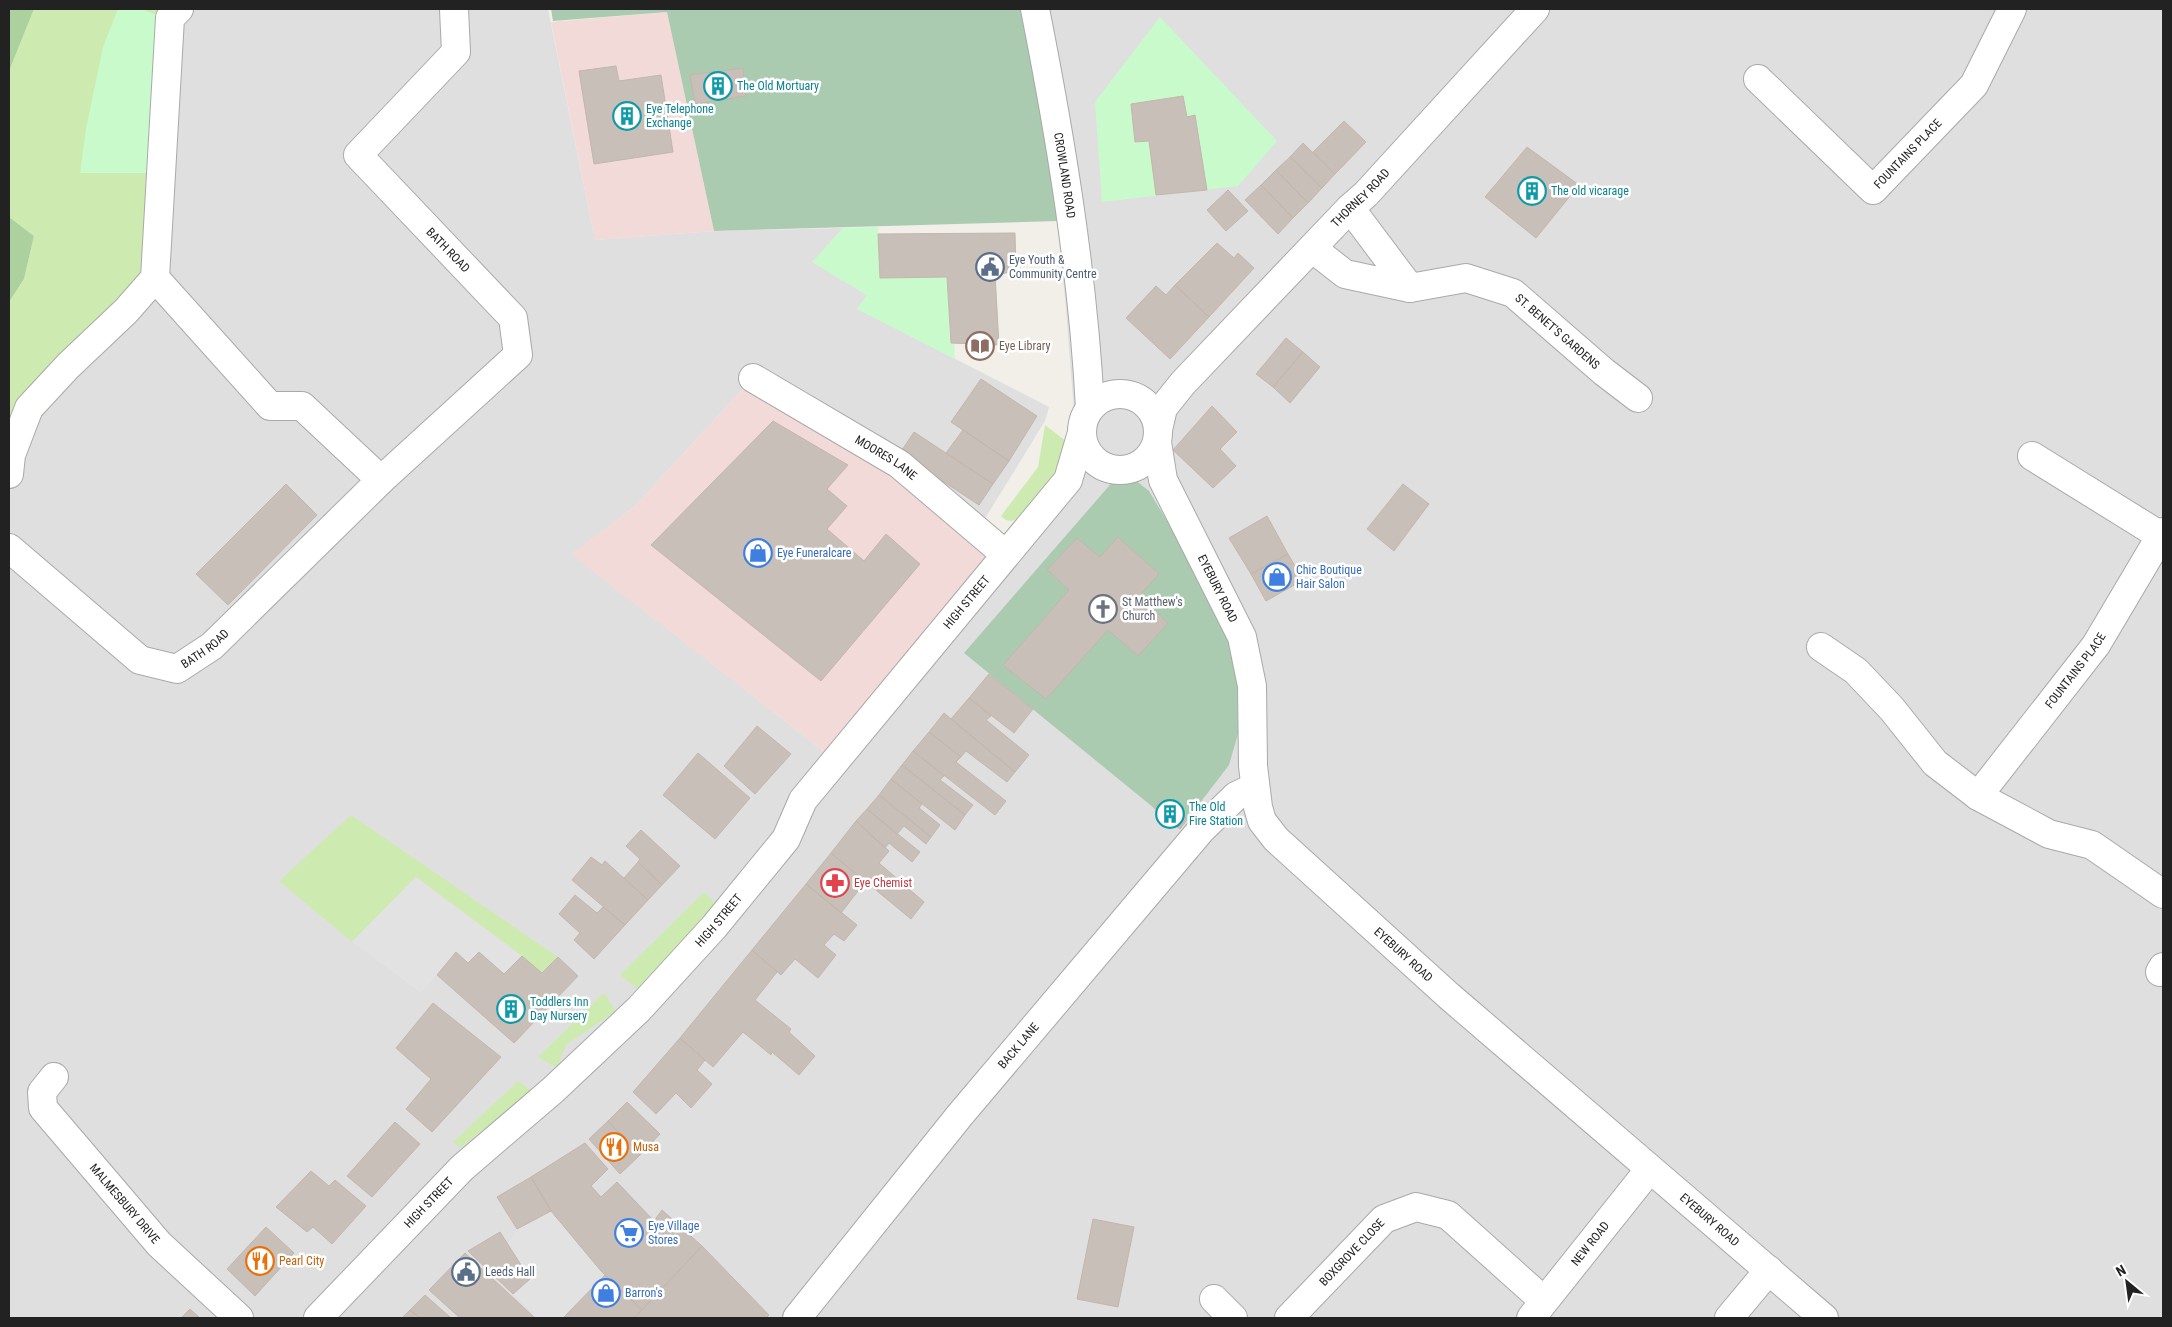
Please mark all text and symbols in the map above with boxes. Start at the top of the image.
building icon: The Old Mortuary [703,71,733,101]
place label: The Old Mortuary [737,79,819,93]
building icon: Eye Telephone Exchange [612,101,642,131]
place label: Eye Telephone Exchange [646,102,714,130]
street label: FOUNTAINS PLACE [1871,116,1944,192]
street label: CROWLAND ROAD [1051,131,1078,219]
street label: THORNEY ROAD [1328,166,1393,230]
building icon: The old vicarage [1517,176,1547,206]
place label: The old vicarage [1551,184,1629,198]
street label: BATH ROAD [423,225,473,275]
public building icon: Eye Youth & Community Centre [975,252,1005,282]
place label: Eye Youth & Community Centre [1009,253,1097,281]
street label: ST. BENET'S GARDENS [1512,291,1603,372]
library icon: Eye Library [965,331,995,361]
place label: Eye Library [999,339,1050,353]
street label: MOORES LANE [852,433,920,483]
shop icon: Eye Funeralcare [743,538,773,568]
place label: Eye Funeralcare [777,546,852,560]
street label: EYEBURY ROAD [1195,552,1241,625]
shop icon: Chic Boutique Hair Salon [1262,562,1292,592]
place label: Chic Boutique Hair Salon [1296,563,1362,591]
street label: HIGH STREET [941,573,993,632]
church icon: St Matthew's Church [1088,594,1118,624]
place label: St Matthew's Church [1122,595,1183,623]
street label: BATH ROAD [178,626,232,671]
street label: FOUNTAINS PLACE [2042,630,2109,711]
building icon: The Old Fire Station [1155,799,1185,829]
place label: The Old Fire Station [1189,800,1243,828]
pharmacy icon: Eye Chemist [820,868,850,898]
place label: Eye Chemist [854,876,913,890]
street label: HIGH STREET [692,891,745,950]
street label: EYEBURY ROAD [1371,925,1436,985]
building icon: Toddlers Inn Day Nursery [496,994,526,1024]
place label: Toddlers Inn Day Nursery [530,995,589,1023]
street label: BACK LANE [995,1020,1042,1072]
restaurant icon: Musa [599,1132,629,1162]
place label: Musa [633,1140,659,1154]
street label: MALMESBURY DRIVE [87,1161,163,1246]
street label: HIGH STREET [401,1174,456,1231]
street label: EYEBURY ROAD [1677,1190,1742,1249]
street label: BOXGROVE CLOSE [1317,1216,1387,1289]
supermarket icon: Eye Village Stores [614,1218,644,1248]
place label: Eye Village Stores [648,1219,700,1247]
street label: NEW ROAD [1568,1219,1612,1269]
restaurant icon: Pearl City [245,1246,275,1276]
place label: Pearl City [279,1254,324,1268]
public building icon: Leeds Hall [451,1257,481,1287]
north arrow [2102,1257,2152,1307]
text: N [2113,1262,2128,1280]
place label: Leeds Hall [485,1265,535,1279]
shop icon: Barron's [591,1278,621,1308]
place label: Barron's [625,1286,663,1300]

